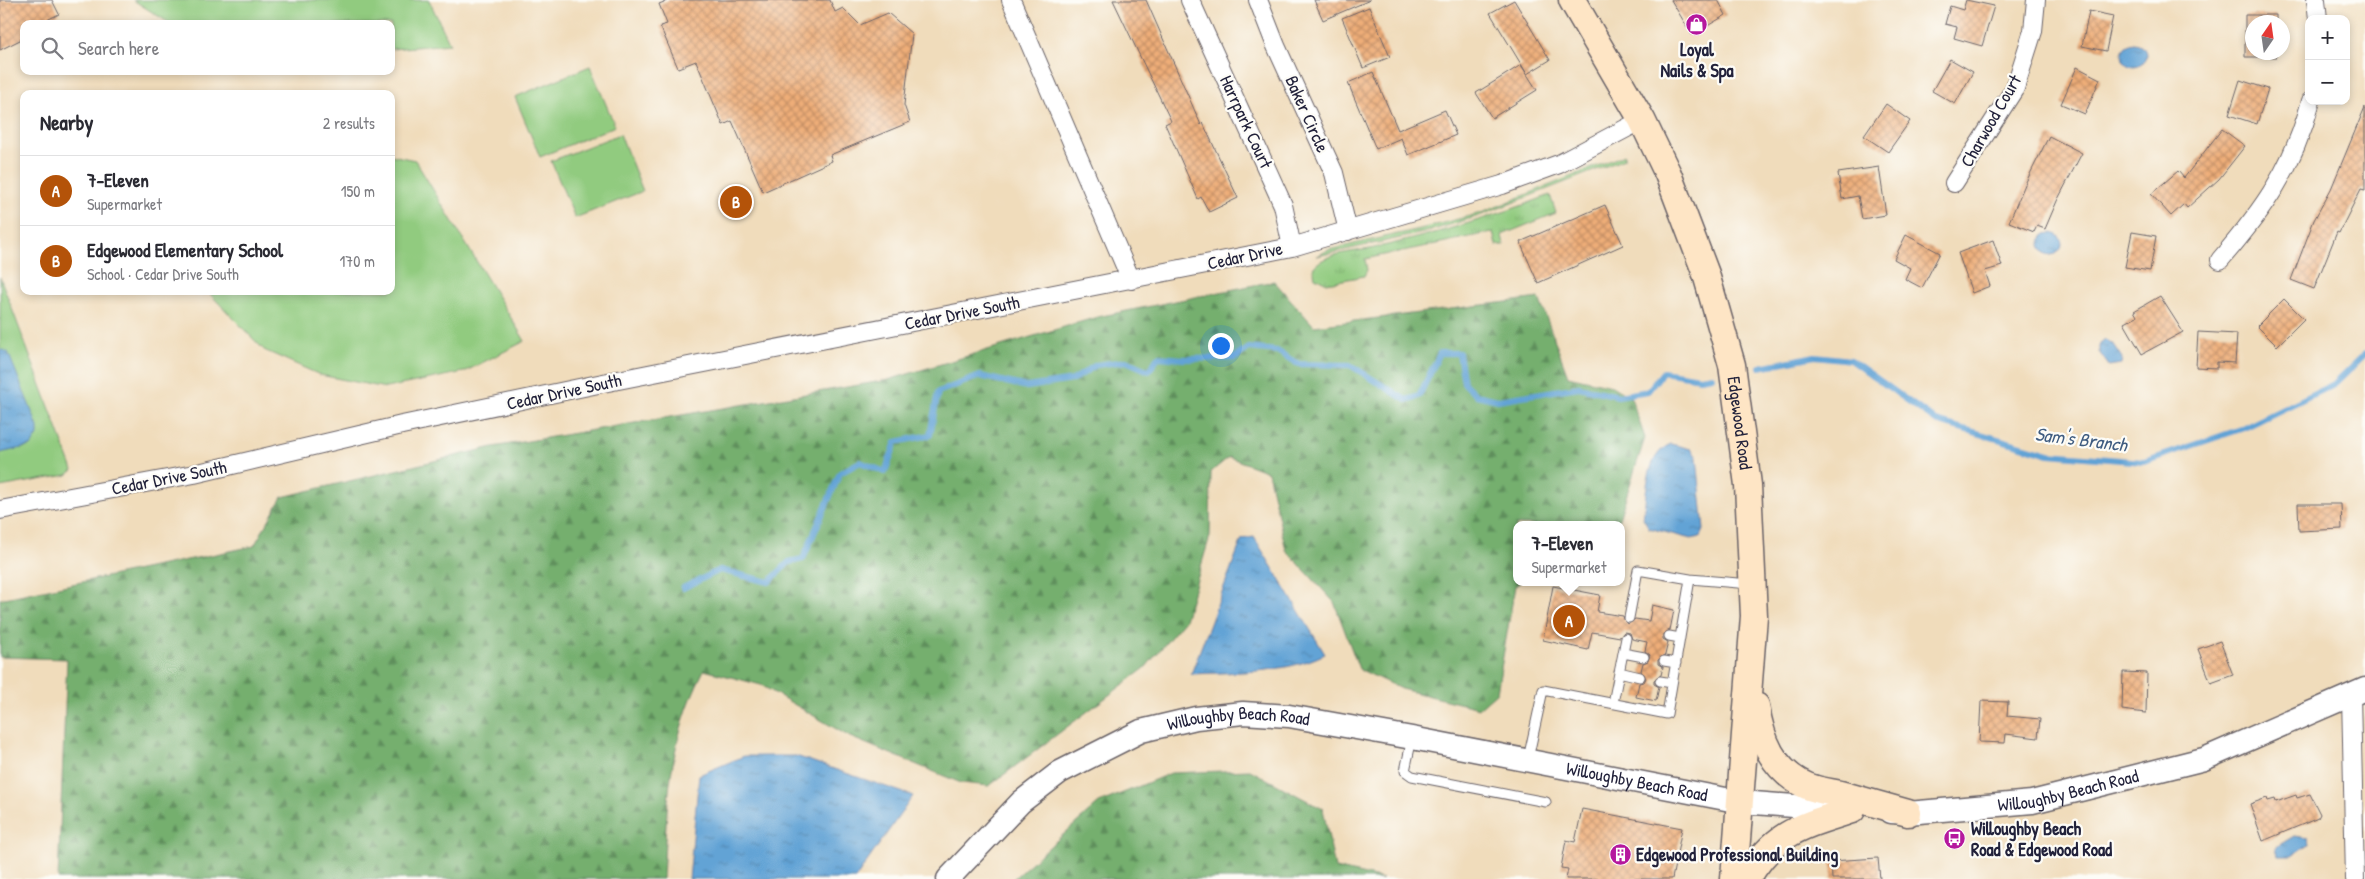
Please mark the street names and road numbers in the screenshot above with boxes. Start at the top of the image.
street label: Charwood Court [1954,69,2028,172]
street label: Harrpark Court [1214,71,1279,173]
street label: Baker Circle [1279,71,1335,156]
street label: Cedar Drive [1205,235,1285,276]
street label: Cedar Drive South [902,289,1022,336]
street label: Cedar Drive South [504,367,624,416]
street label: Edgewood Road [1722,375,1759,471]
street label: Cedar Drive South [109,454,229,501]
street label: Willoughby Beach Road [1164,700,1312,736]
street label: Willoughby Beach Road [1564,755,1710,807]
street label: Willoughby Beach Road [1997,763,2141,817]

